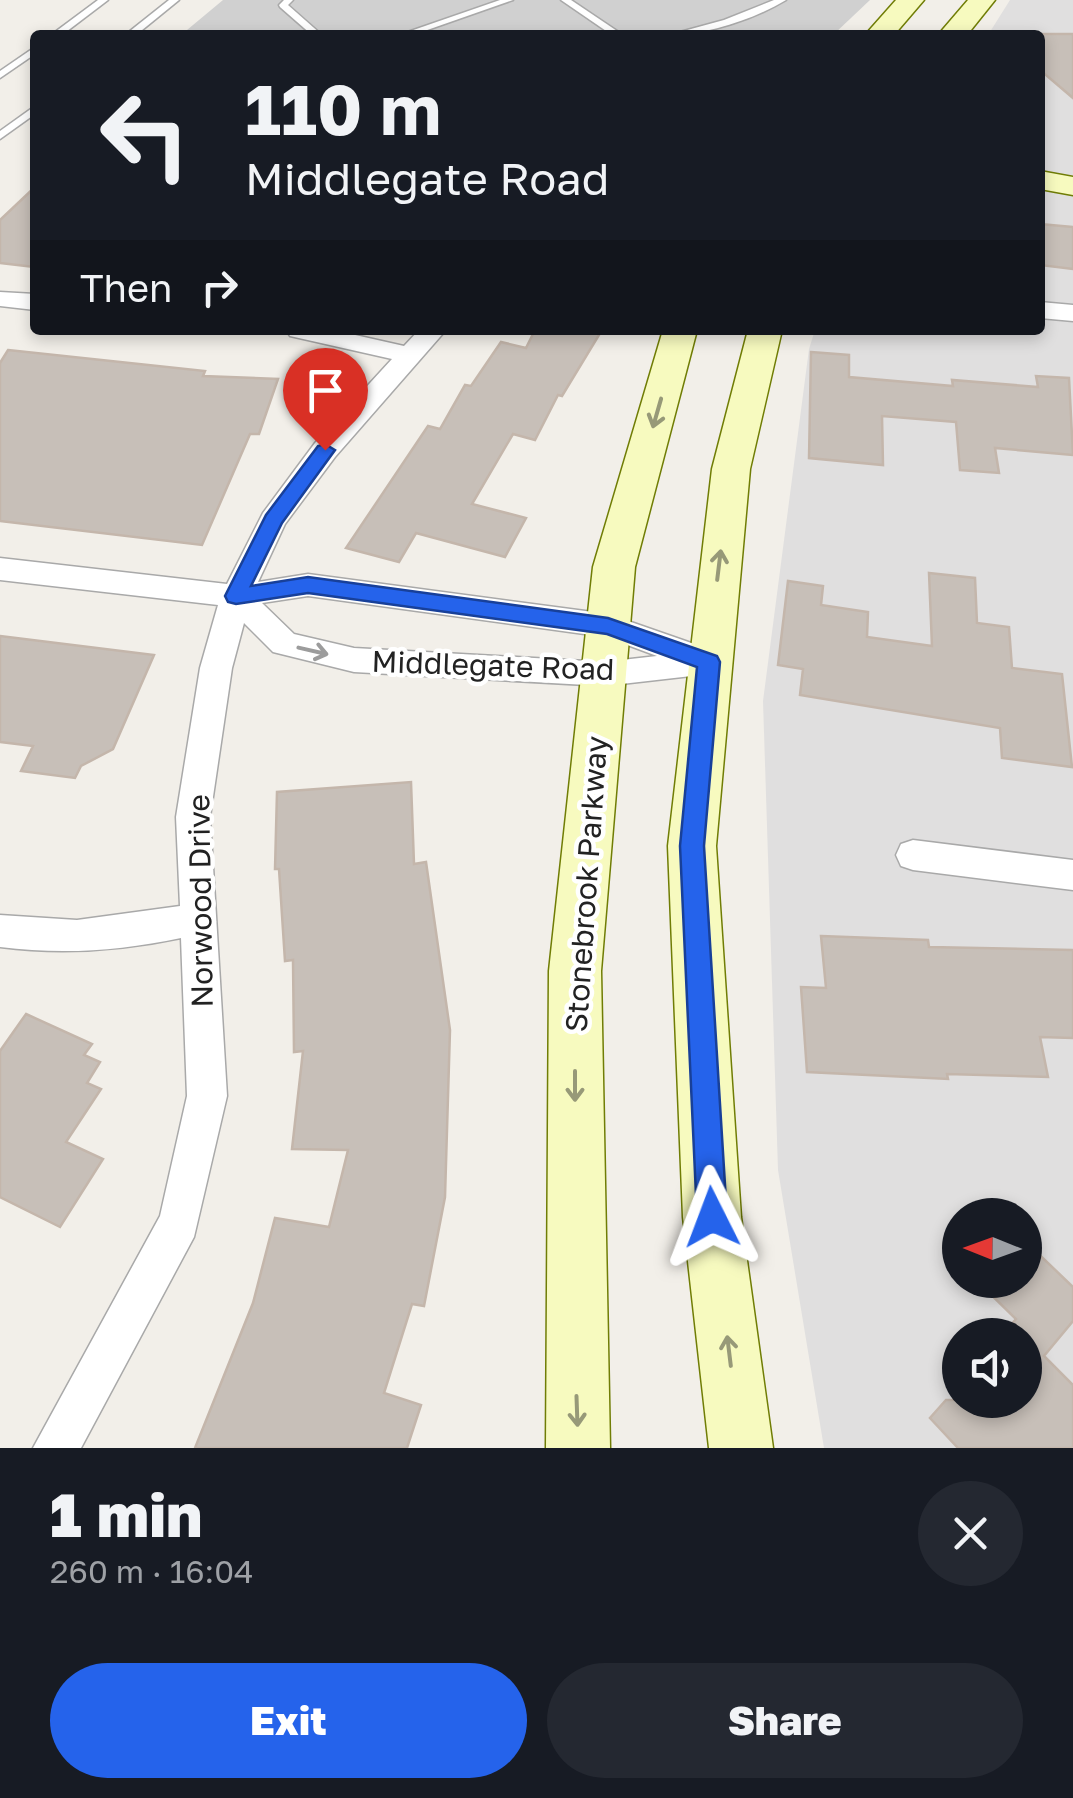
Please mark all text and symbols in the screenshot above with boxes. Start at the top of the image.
text: 110 m [245,66,441,150]
icon: left [80,70,210,200]
text: Middlegate Road [245,151,609,205]
icon: right [192,260,247,315]
text: Then [80,265,172,310]
pin [283,348,368,451]
icon: arrive [298,363,353,418]
one-way arrow [646,397,665,429]
one-way arrow [711,550,729,582]
one-way arrow [296,643,328,661]
street label: Middlegate Road [371,643,615,687]
street label: Stonebrook Parkway [558,734,614,1033]
street label: Norwood Drive [180,794,220,1008]
one-way arrow [566,1068,584,1101]
position arrow [660,1165,764,1269]
north arrow [942,1198,1042,1298]
map controls [942,1198,1042,1418]
button: sound [942,1318,1042,1418]
one-way arrow [719,1336,738,1368]
one-way arrow [567,1394,586,1426]
text: 1 min [50,1478,202,1550]
button: close [918,1481,1023,1586]
text: 260 m · 16:04 [50,1552,254,1590]
button: Exit [50,1663,527,1778]
button: Share [547,1663,1023,1778]

